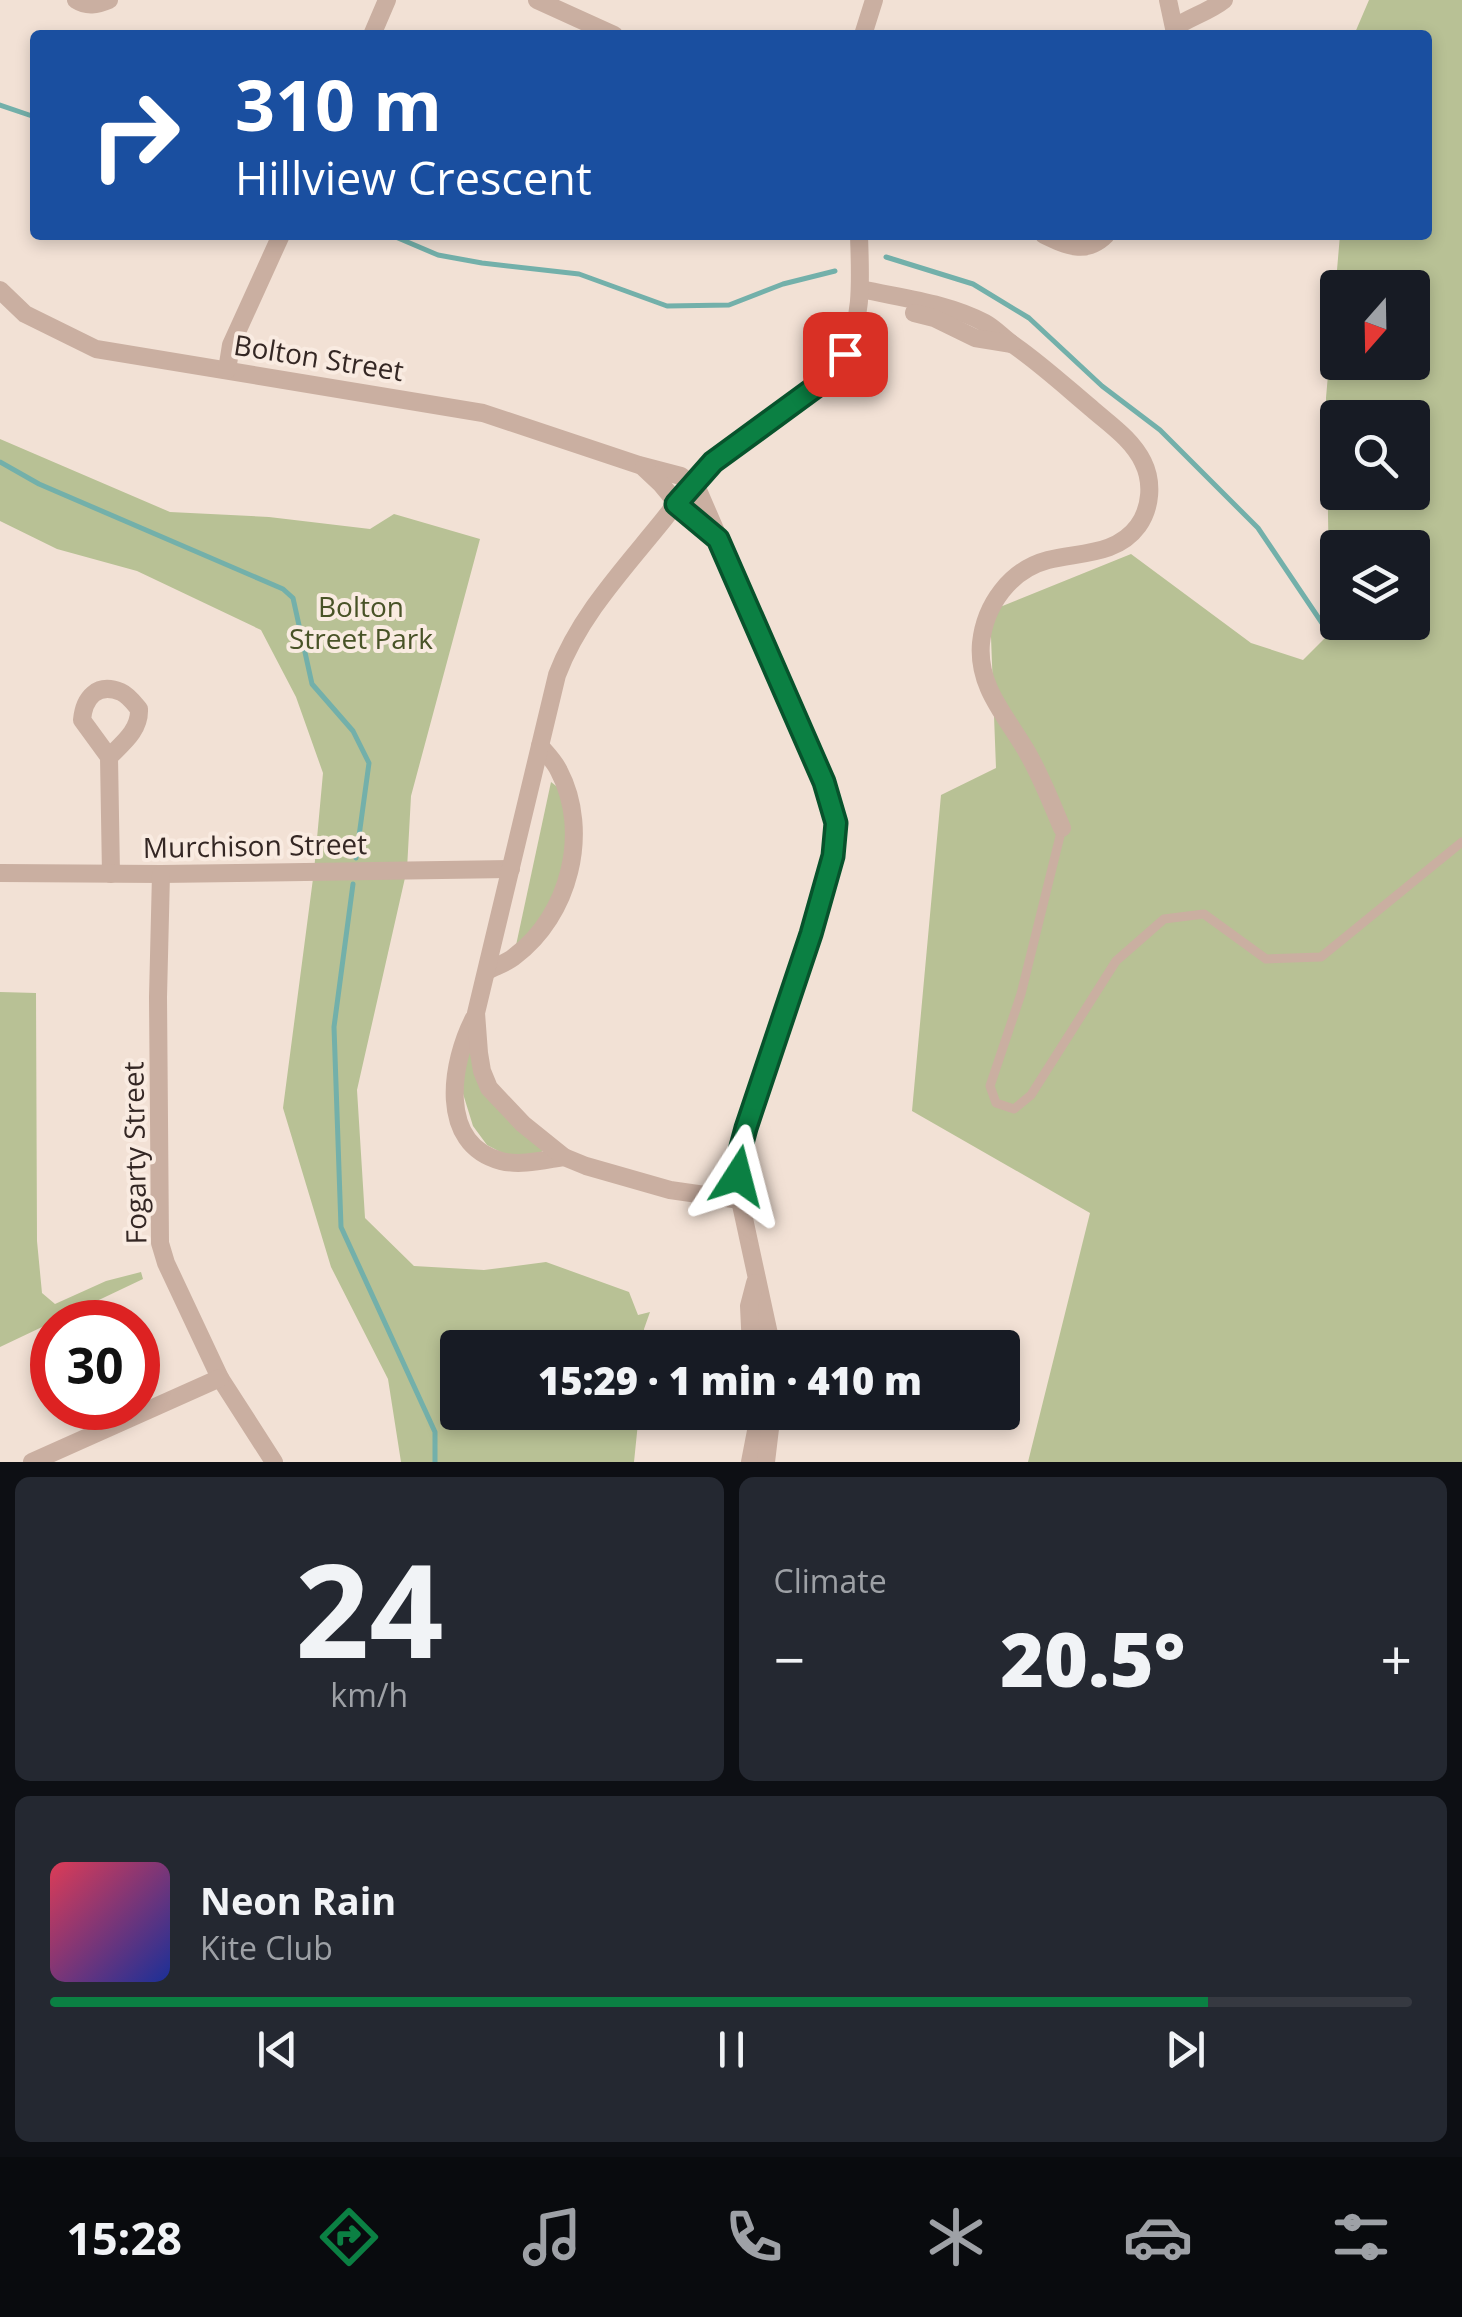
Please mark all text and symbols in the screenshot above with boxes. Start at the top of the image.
text: 310 m [235,56,442,152]
icon: right [70,70,200,200]
text: Hillview Crescent [235,147,592,208]
north arrow [1320,270,1430,380]
map controls [1320,270,1430,640]
pin [803,312,888,397]
street label: Bolton Street [231,325,407,389]
icon: arrive [818,327,873,382]
button: search [1320,400,1430,510]
button: layers [1320,530,1430,640]
park label: Bolton Street Park [289,587,433,657]
street label: Murchison Street [143,824,367,866]
street label: Fogarty Street [113,1061,155,1245]
position arrow [686,1124,790,1228]
speed limit sign: 30 [30,1300,160,1430]
text: 15:29 · 1 min · 410 m [538,1354,922,1406]
text: 24 [295,1519,444,1696]
text: Climate [774,1559,887,1602]
text: 20.5° [1000,1607,1185,1709]
text: − [774,1621,805,1696]
text: + [1381,1621,1412,1696]
text: km/h [330,1673,408,1716]
text: Neon Rain [200,1874,396,1926]
text: Kite Club [200,1926,333,1969]
icon: previous [250,2022,305,2077]
icon: pause [704,2022,759,2077]
icon: next [1158,2022,1213,2077]
icon: directions [314,2202,384,2272]
icon: music [517,2202,587,2272]
icon: phone [719,2202,789,2272]
icon: climate [921,2202,991,2272]
icon: car [1123,2202,1193,2272]
icon: filters [1326,2202,1396,2272]
text: 15:28 [66,2207,182,2268]

